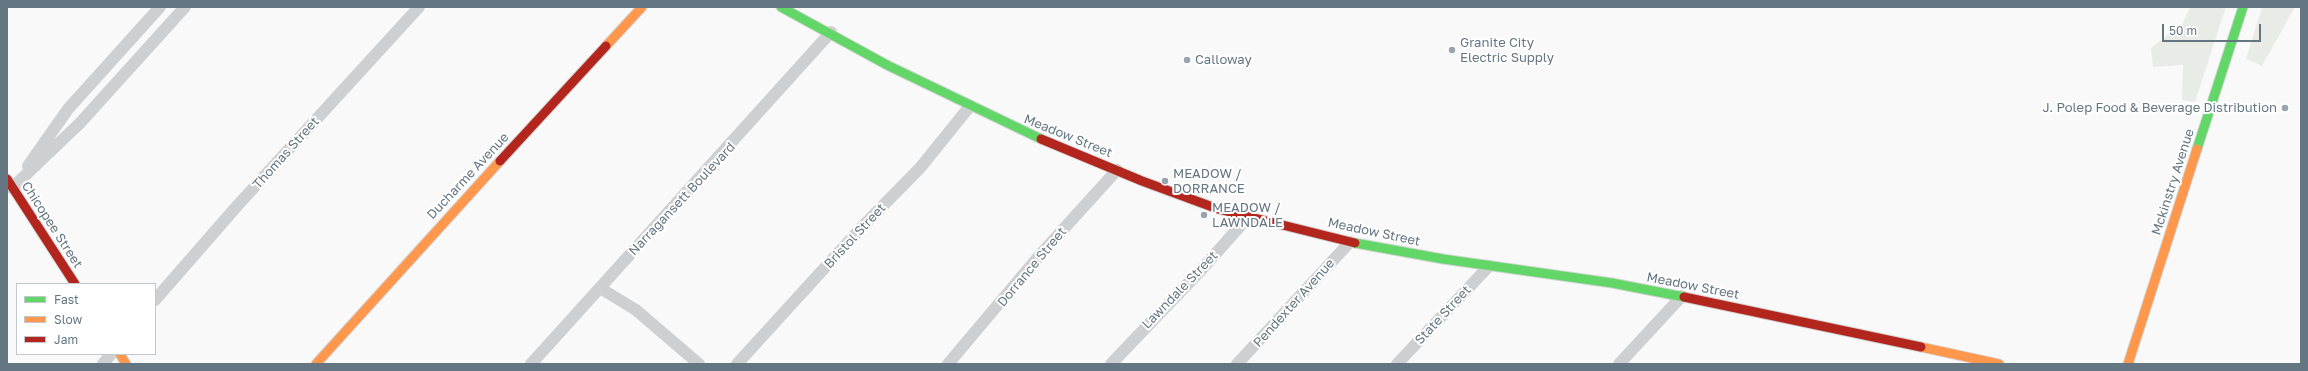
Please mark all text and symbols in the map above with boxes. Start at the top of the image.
scale bar [2164,16,2263,42]
text: 50 m [2169,23,2197,38]
place label: Granite City Electric Supply [1460,35,1554,66]
marker: Granite City Electric Supply [1447,45,1457,55]
place label: Calloway [1195,52,1252,68]
marker: Calloway [1182,55,1192,65]
place label: J. Polep Food & Beverage Distribution [2042,100,2277,116]
marker: J. Polep Food & Beverage Distribution [2280,103,2290,113]
street label: Meadow Street [1022,111,1114,161]
street label: Thomas Street [250,114,322,192]
street label: Mckinstry Avenue [2148,127,2198,237]
street label: Ducharme Avenue [424,129,512,223]
street label: Narragansett Boulevard [626,139,738,259]
place label: MEADOW / DORRANCE [1173,166,1245,197]
marker: MEADOW / DORRANCE [1160,176,1170,186]
street label: Chicopee Street [18,179,86,271]
street label: Bristol Street [821,200,889,272]
place label: MEADOW / LAWNDALE [1212,200,1283,231]
marker: MEADOW / LAWNDALE [1199,210,1209,220]
street label: Meadow Street [1326,215,1422,249]
street label: Dorrance Street [994,224,1070,310]
street label: Lawndale Street [1139,248,1221,332]
street label: Pendexter Avenue [1250,256,1338,350]
street label: Meadow Street [1645,269,1741,303]
street label: State Street [1412,282,1474,348]
legend [16,283,156,355]
text: Fast [54,292,79,307]
text: Slow [54,312,82,327]
text: Jam [54,332,78,347]

